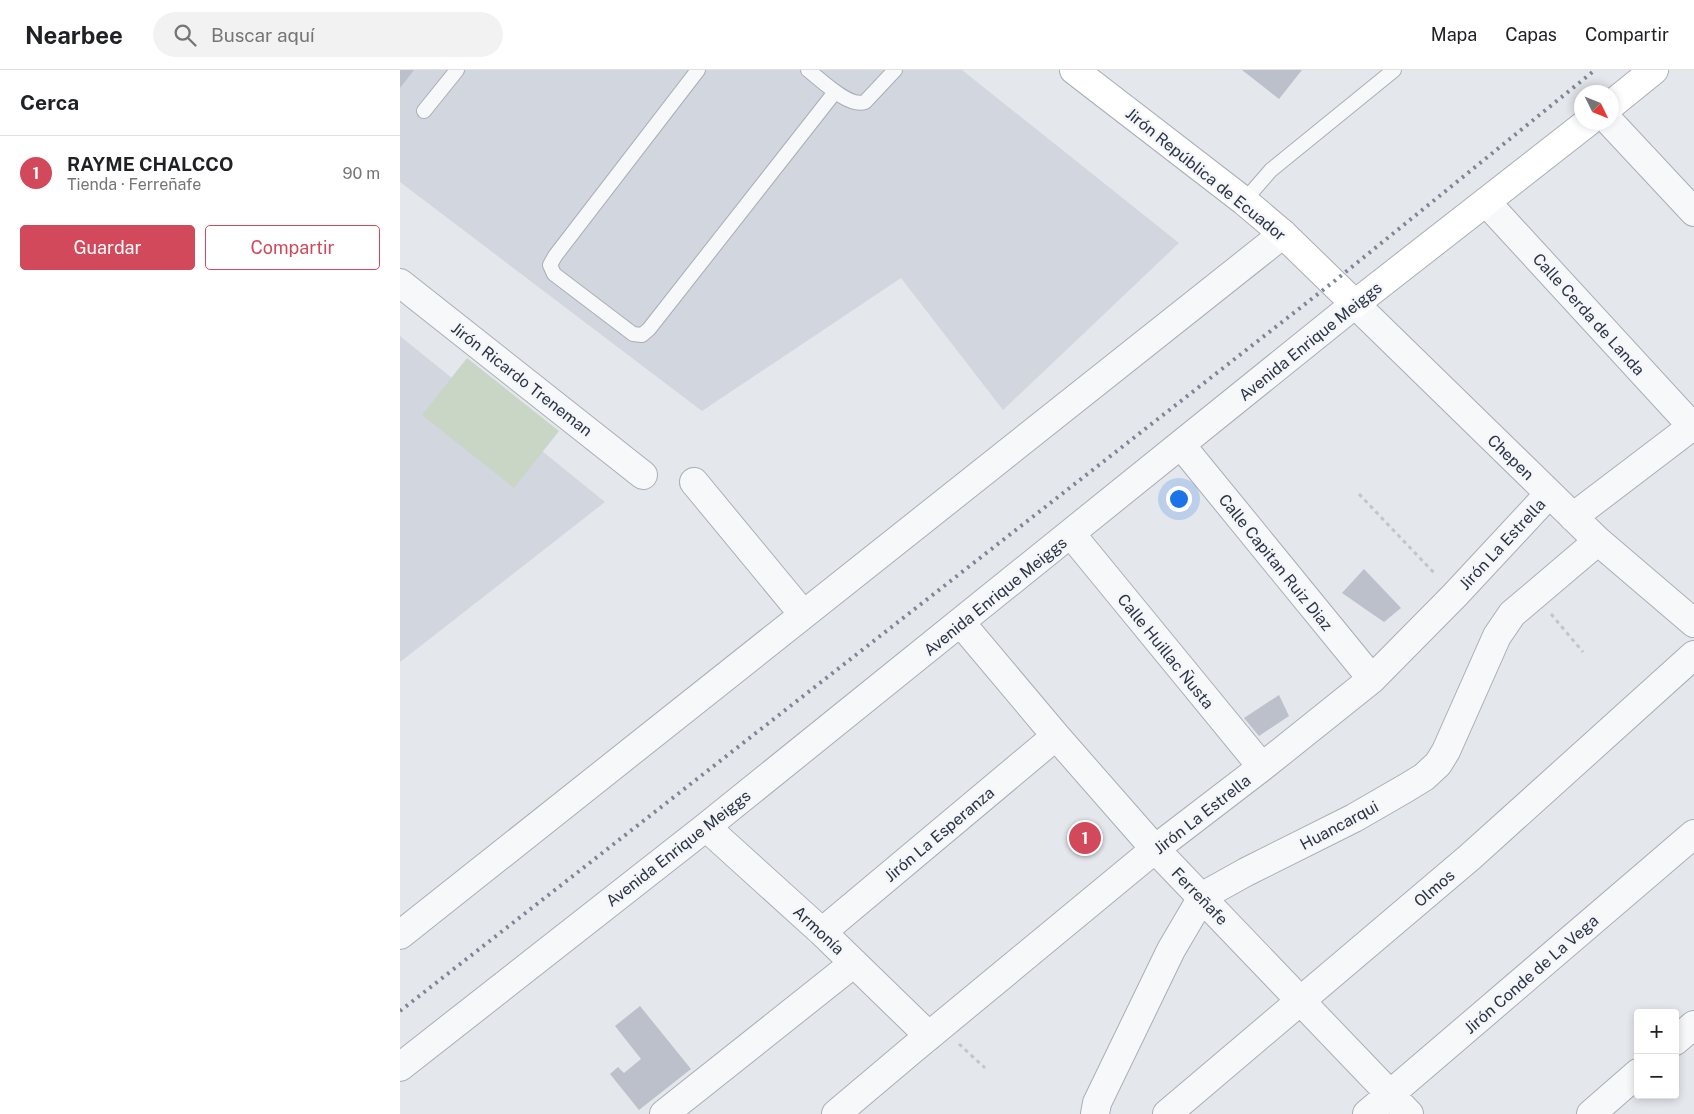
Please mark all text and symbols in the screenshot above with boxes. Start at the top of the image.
search box [153,12,503,57]
text: Nearbee [25,21,123,49]
icon: search [171,21,199,49]
text: Buscar aquí [211,24,315,46]
text: Mapa [1431,24,1477,45]
text: Capas [1505,24,1557,45]
text: Compartir [1585,24,1669,45]
north arrow [1574,85,1619,130]
text: Cerca [20,90,79,115]
street label: Jirón República de Ecuador [1122,104,1290,245]
text: RAYME CHALCCO [67,153,233,175]
text: 1 [33,164,39,183]
text: 90 m [343,164,380,183]
text: Tienda · Ferreñafe [67,175,201,194]
button: Guardar [20,225,195,270]
button: Compartir [205,225,380,270]
street label: Calle Cerda de Landa [1529,249,1648,379]
street label: Avenida Enrique Meiggs [1235,278,1386,405]
street label: Jirón Ricardo Treneman [447,318,596,440]
street label: Chepen [1484,431,1538,484]
your location [1166,486,1192,512]
street label: Calle Capitan Ruiz Diaz [1215,490,1337,635]
street label: Jirón La Estrella [1455,495,1549,594]
street label: Avenida Enrique Meiggs [920,533,1071,660]
street label: Calle Huillac Ñusta [1113,589,1219,713]
street label: Jirón La Estrella [1150,771,1254,858]
street label: Jirón La Esperanza [881,783,998,886]
street label: Avenida Enrique Meiggs [602,786,754,911]
street label: Huancarqui [1297,797,1382,854]
pin: 1 [1069,819,1101,857]
street label: Ferreñafe [1168,864,1232,929]
street label: Olmos [1410,866,1458,911]
street label: Armonía [789,902,848,959]
street label: Jirón Conde de La Vega [1460,911,1602,1038]
map controls [1634,1009,1679,1099]
button: + [1634,1009,1679,1054]
button: − [1634,1054,1679,1099]

